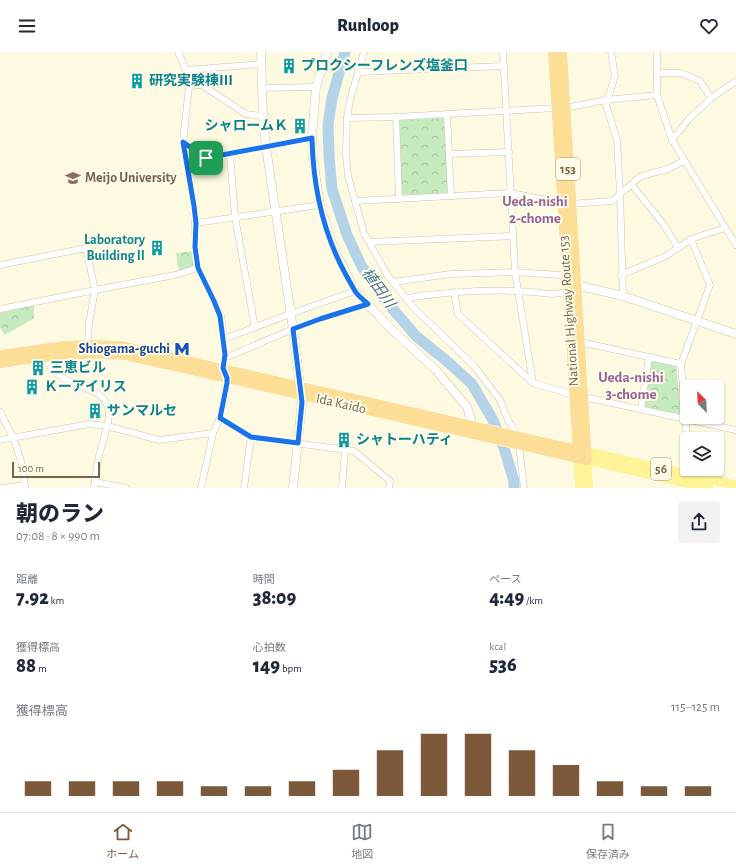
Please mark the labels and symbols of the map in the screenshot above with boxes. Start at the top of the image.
building icon: プロクシーフレンズ塩釜口 [280,57,298,75]
place label: プロクシーフレンズ塩釜口 [301,57,468,73]
building icon: 研究実験棟Ⅲ [128,72,146,90]
place label: 研究実験棟Ⅲ [149,72,233,88]
building icon: シャロームＫ [291,117,309,135]
place label: シャロームＫ [204,118,288,133]
pin [189,141,223,175]
road number: 153 [556,158,580,180]
school or university icon: Meijo University [64,169,82,187]
place label: Meijo University [85,171,177,185]
district label: Ueda-nishi 2-chome [502,194,568,226]
place label: Laboratory Building II [84,233,146,263]
street label: National Highway Route 153 [557,235,581,387]
building icon: Laboratory Building II [148,239,166,257]
water label: 植田川 [359,265,399,312]
metro station icon: Shiogama-guchi [173,340,191,358]
place label: Shiogama-guchi [79,342,170,356]
building icon: 三恵ビル [29,359,47,377]
place label: 三恵ビル [50,360,106,375]
district label: Ueda-nishi 3-chome [598,370,664,402]
building icon: Ｋーアイリス [23,378,41,396]
place label: Ｋーアイリス [44,379,127,394]
north arrow [680,380,724,424]
street label: Ida Kaido [315,391,368,417]
building icon: サンマルセ [86,402,104,420]
place label: サンマルセ [107,404,177,418]
building icon: シャトーハティ [335,431,353,449]
place label: シャトーハティ [356,432,453,447]
road number: 56 [651,458,671,480]
scale bar [12,460,100,479]

